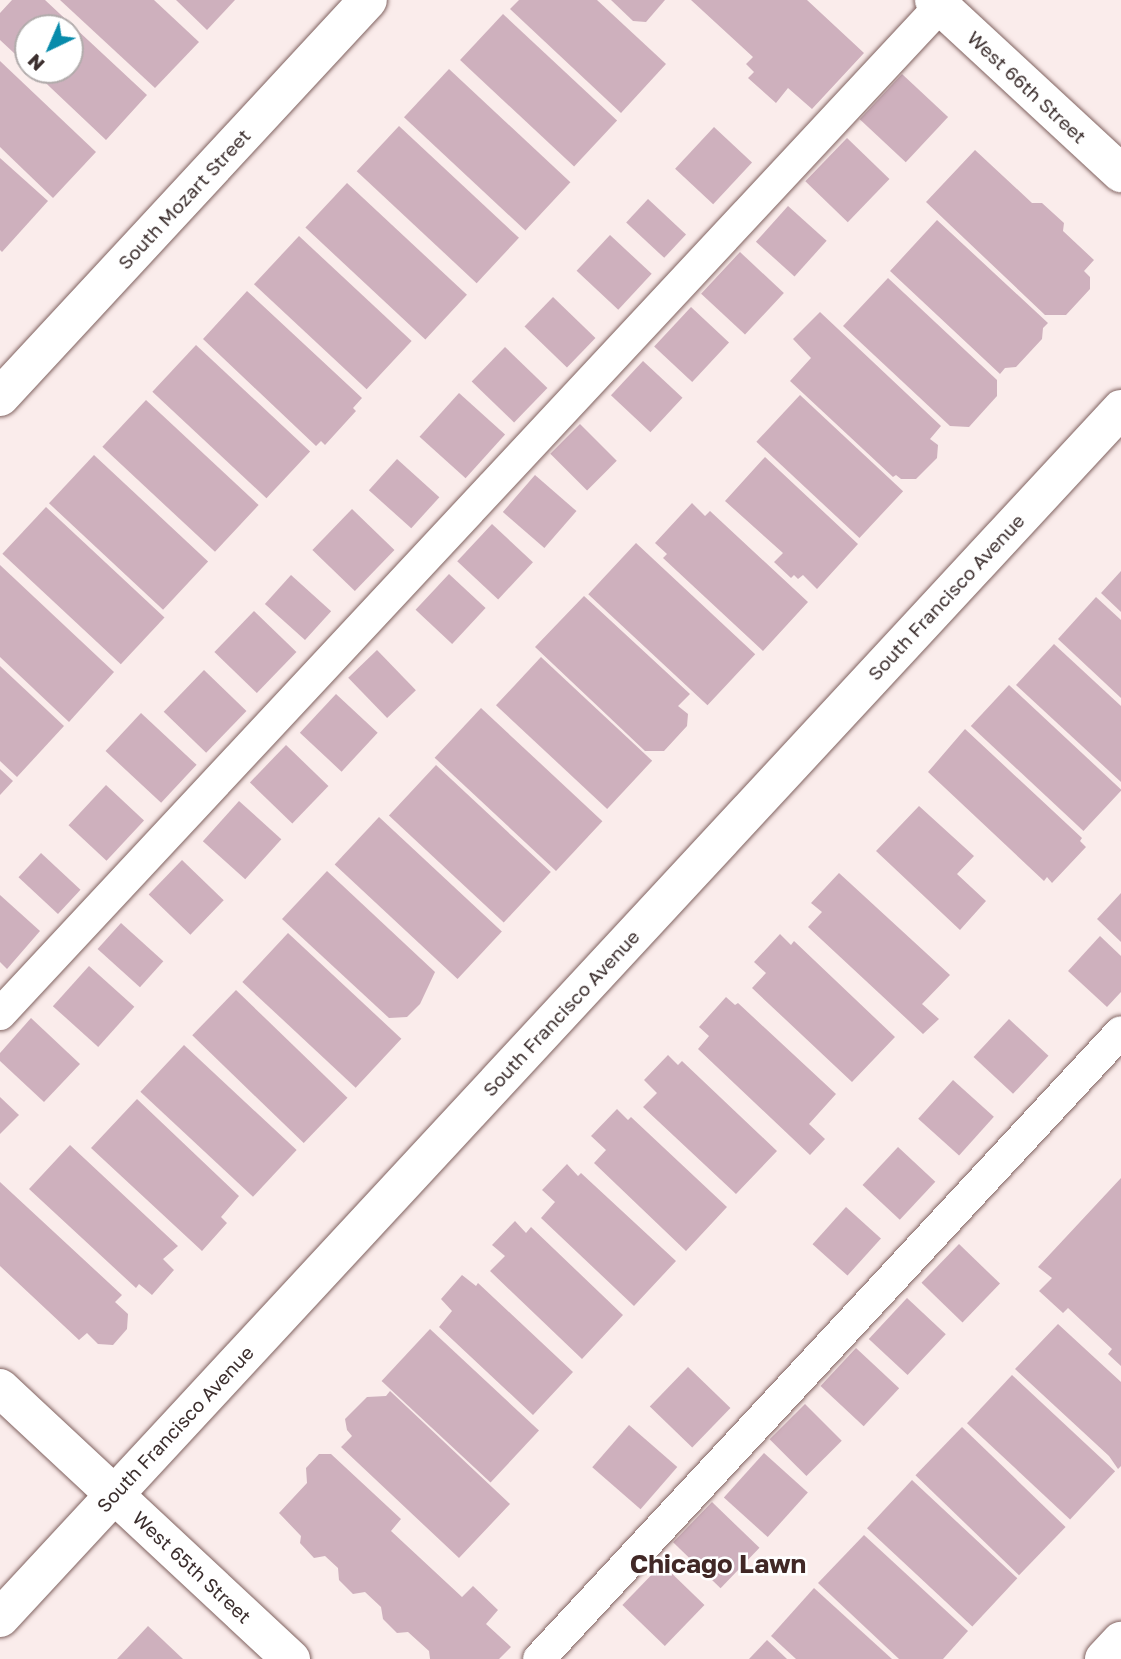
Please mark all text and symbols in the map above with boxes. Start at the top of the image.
north arrow [14,14,84,84]
street label: West 66th Street [963,26,1091,148]
text: N [22,50,49,76]
street label: South Mozart Street [113,124,255,274]
street label: South Francisco Avenue [863,509,1029,685]
street label: South Francisco Avenue [478,925,644,1101]
street label: South Francisco Avenue [92,1341,258,1517]
street label: West 65th Street [128,1506,256,1628]
district label: Chicago Lawn [630,1548,806,1580]

